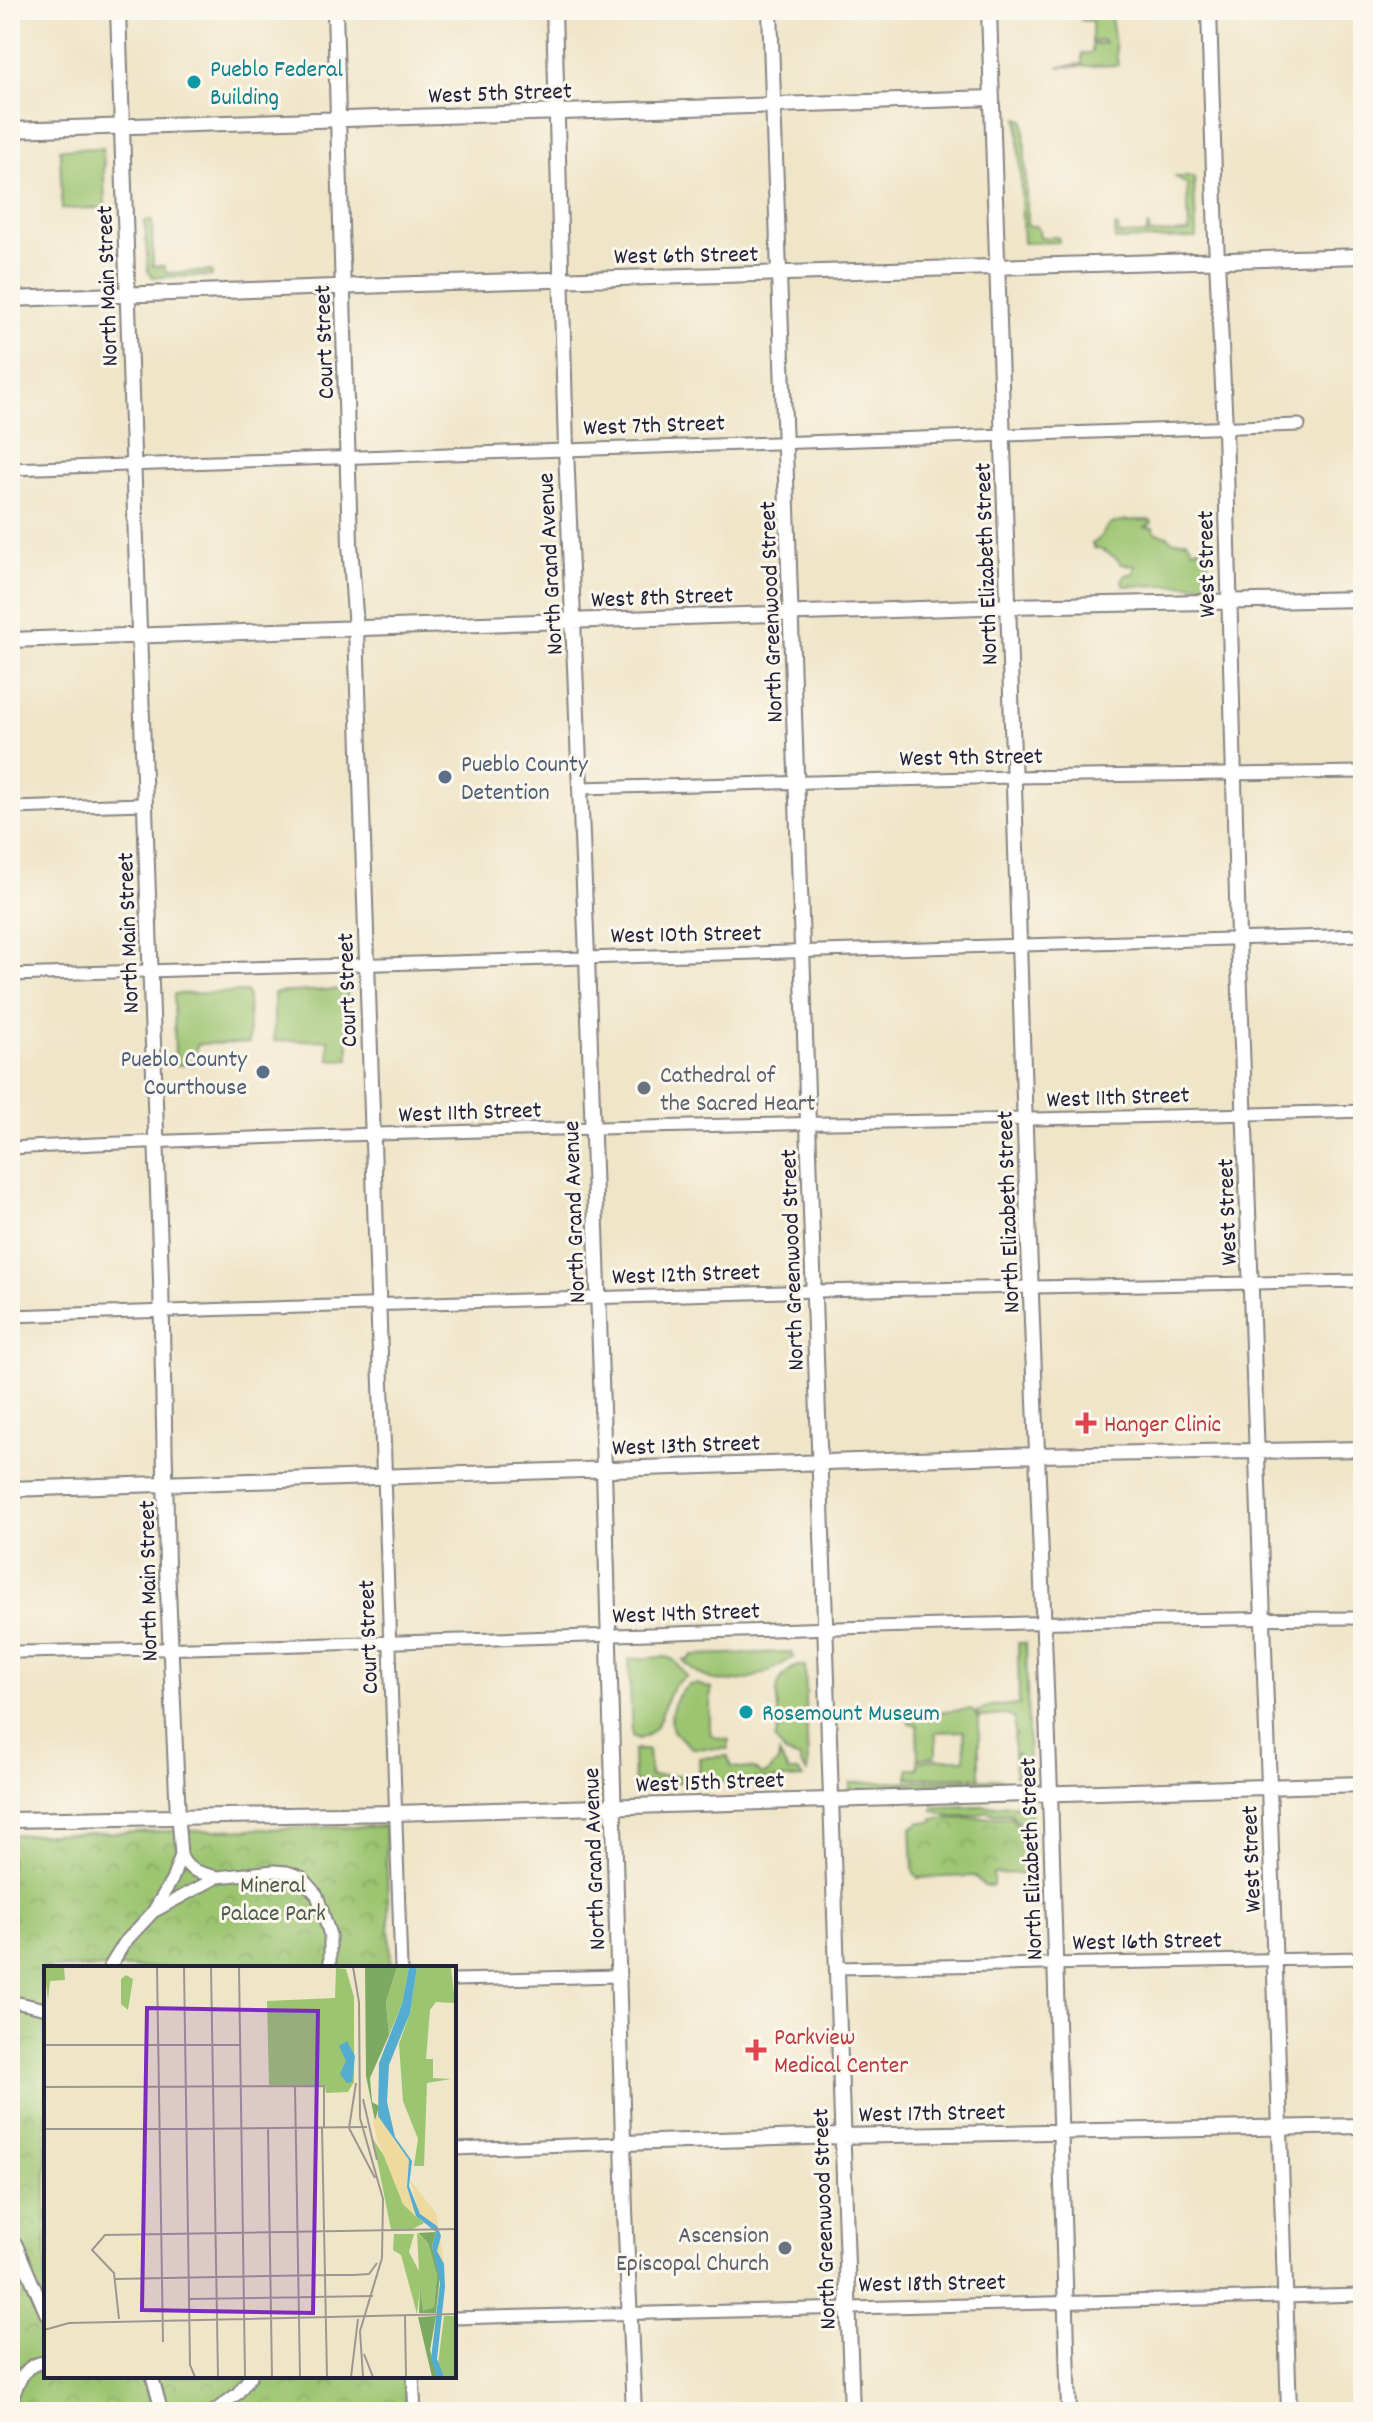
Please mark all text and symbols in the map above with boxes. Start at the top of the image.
place label: Pueblo Federal Building [210,54,343,116]
marker: Pueblo Federal Building [185,73,203,91]
street label: West 5th Street [428,75,573,114]
street label: North Main Street [89,205,129,367]
street label: West 6th Street [614,239,759,275]
street label: Court Street [307,284,345,400]
street label: West 7th Street [583,408,726,446]
street label: North Elizabeth Street [967,462,1009,666]
street label: North Grand Avenue [530,472,574,656]
street label: North Greenwood Street [752,500,794,723]
street label: West Street [1190,510,1226,618]
street label: West 8th Street [591,580,734,618]
street label: West 9th Street [899,741,1043,777]
place label: Pueblo County Detention [461,749,589,811]
marker: Pueblo County Detention [436,768,454,786]
street label: North Main Street [110,852,150,1014]
street label: West 10th Street [610,918,762,954]
street label: Court Street [330,932,368,1048]
place label: Pueblo County Courthouse [120,1044,248,1106]
place label: Cathedral of the Sacred Heart [660,1060,816,1122]
marker: Pueblo County Courthouse [254,1063,272,1081]
marker: Cathedral of the Sacred Heart [635,1079,653,1097]
street label: West 11th Street [1046,1080,1190,1118]
street label: West 11th Street [398,1095,542,1133]
street label: North Elizabeth Street [989,1110,1031,1314]
street label: North Grand Avenue [556,1120,596,1304]
street label: North Greenwood Street [773,1148,815,1371]
street label: West Street [1210,1158,1248,1266]
street label: West 12th Street [611,1256,761,1296]
place label: Hanger Clinic [1104,1409,1221,1443]
marker: Hanger Clinic [1075,1412,1097,1434]
street label: West 13th Street [611,1427,761,1467]
street label: North Main Street [132,1500,168,1662]
street label: Court Street [351,1579,389,1695]
street label: West 14th Street [612,1595,761,1635]
place label: Rosemount Museum [762,1698,940,1732]
marker: Rosemount Museum [737,1703,755,1721]
street label: North Elizabeth Street [1012,1757,1054,1961]
street label: West 15th Street [635,1764,785,1804]
street label: North Grand Avenue [576,1767,616,1951]
street label: West Street [1234,1805,1272,1913]
park label: Mineral Palace Park [220,1870,326,1932]
street label: West 16th Street [1072,1925,1222,1961]
inset map [44,1966,456,2378]
place label: Parkview Medical Center [774,2022,908,2084]
marker: Parkview Medical Center [745,2039,767,2061]
street label: West 17th Street [858,2097,1006,2133]
street label: North Greenwood Street [805,2107,847,2330]
place label: Ascension Episcopal Church [616,2220,769,2282]
marker: Ascension Episcopal Church [776,2239,794,2257]
street label: West 18th Street [858,2267,1006,2303]

